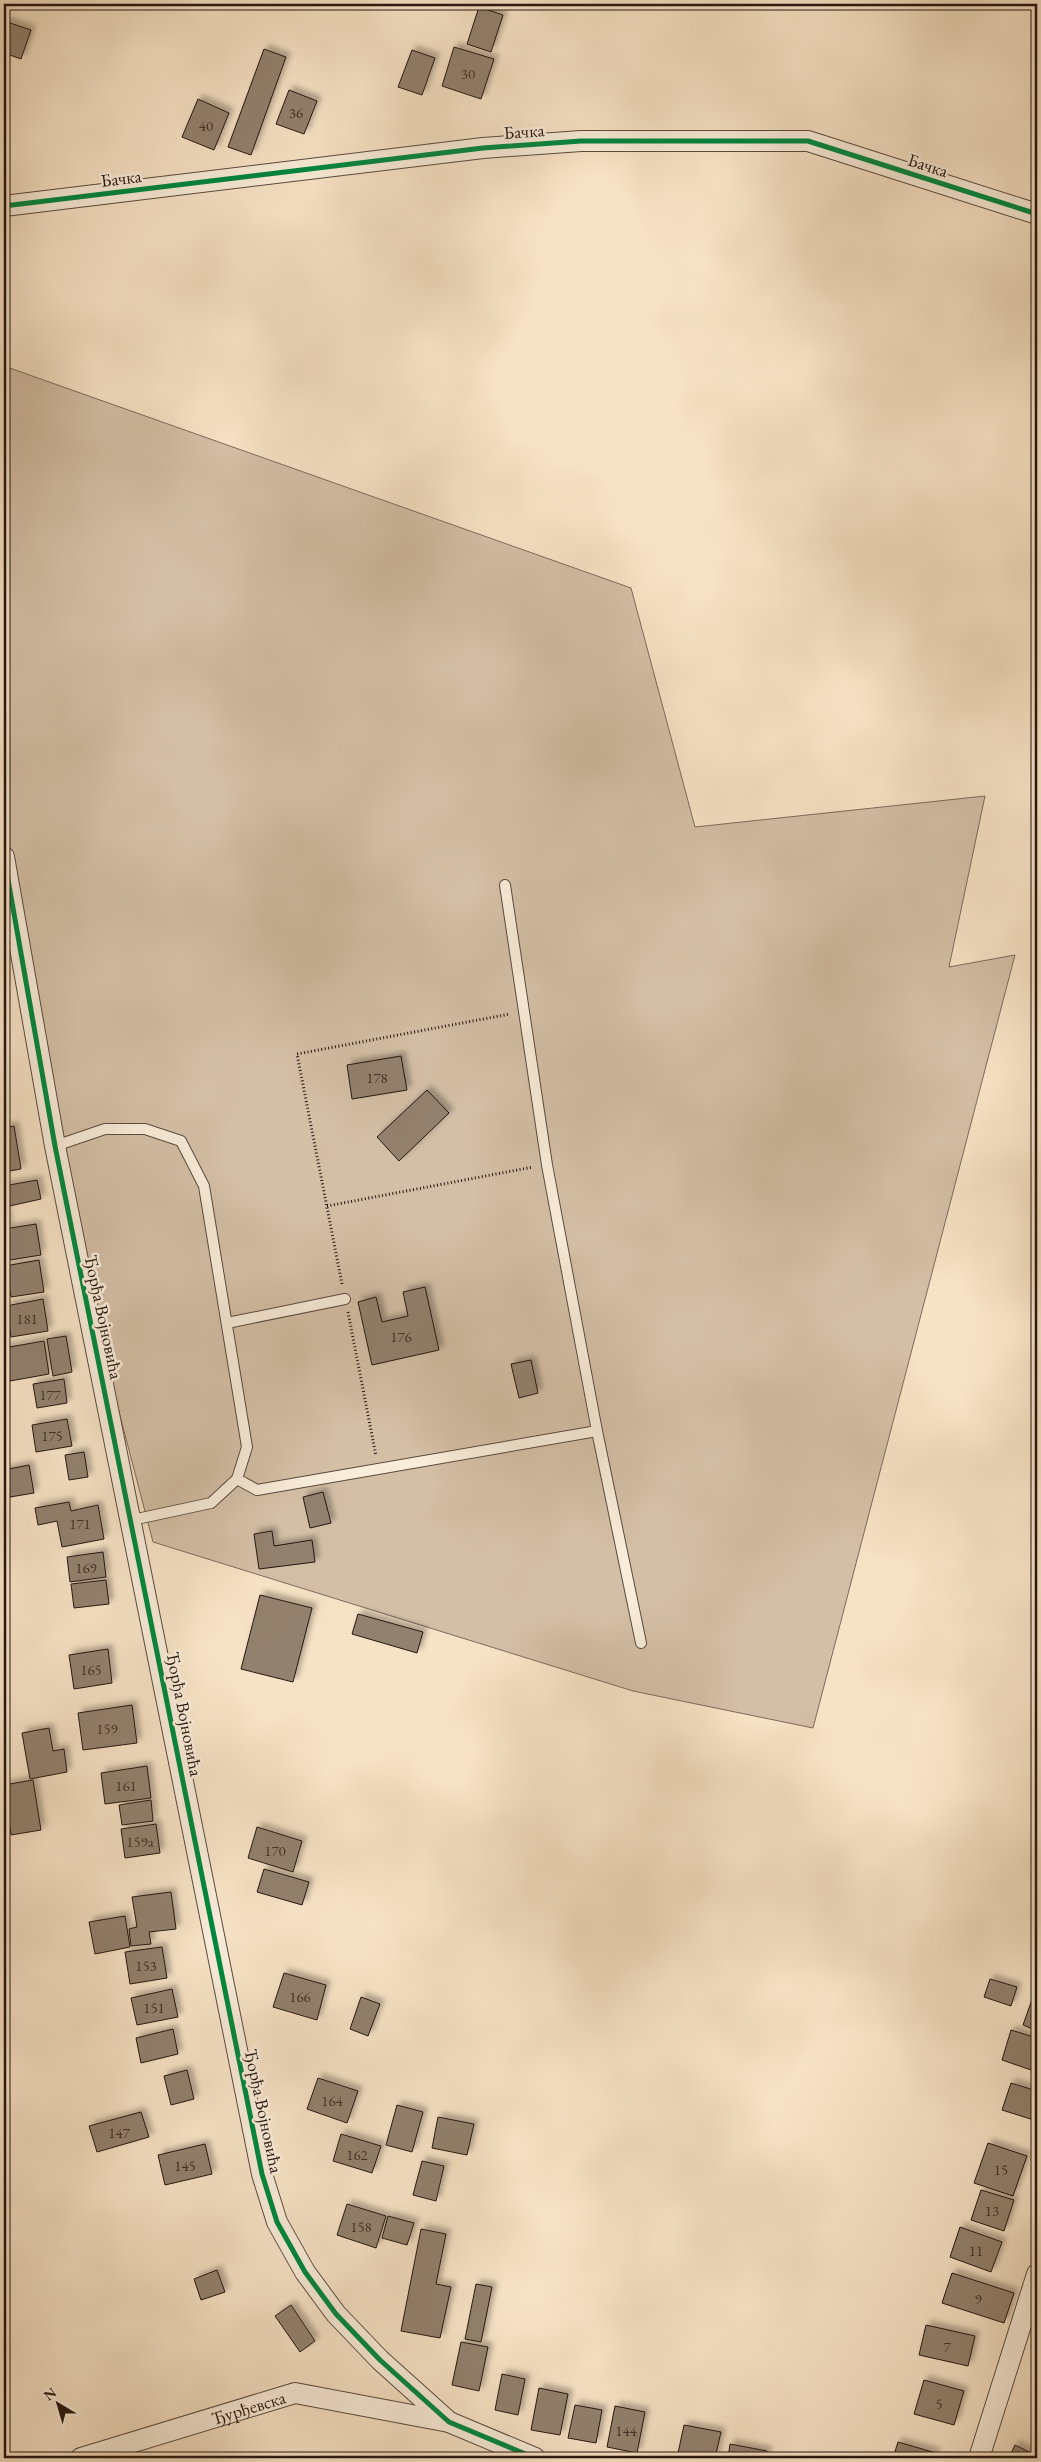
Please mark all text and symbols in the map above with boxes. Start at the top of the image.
house number: 30 [461,64,475,83]
house number: 36 [289,103,303,122]
house number: 40 [199,116,213,135]
street label: Бачка [503,118,546,144]
street label: Бачка [905,148,952,183]
street label: Бачка [99,164,144,192]
house number: 178 [366,1068,388,1087]
street label: Ђорђа Војновића [80,1253,129,1382]
house number: 181 [16,1309,38,1328]
house number: 176 [390,1327,412,1346]
house number: 177 [39,1385,62,1404]
house number: 175 [41,1426,63,1445]
house number: 171 [69,1514,91,1533]
house number: 169 [75,1558,97,1577]
street label: Ђорђа Војновића [162,1650,209,1779]
house number: 165 [80,1660,102,1679]
house number: 159 [96,1719,118,1738]
house number: 161 [115,1776,137,1795]
house number: 159a [126,1832,154,1851]
house number: 170 [264,1841,286,1860]
house number: 153 [135,1956,157,1975]
house number: 166 [289,1987,311,2006]
house number: 151 [143,1998,165,2017]
street label: Ђорђа Војновића [240,2047,289,2176]
house number: 164 [321,2091,344,2110]
house number: 147 [108,2123,131,2142]
house number: 162 [346,2145,369,2164]
house number: 145 [174,2156,196,2175]
house number: 15 [994,2160,1008,2179]
house number: 13 [985,2201,999,2220]
house number: 158 [350,2217,372,2236]
house number: 11 [969,2241,983,2260]
house number: 9 [974,2289,982,2308]
house number: 7 [943,2337,951,2356]
north arrow [32,2380,82,2430]
text: N [40,2383,61,2404]
street label: Ђурђевска [209,2385,289,2429]
house number: 5 [935,2394,943,2413]
house number: 144 [615,2421,638,2440]

